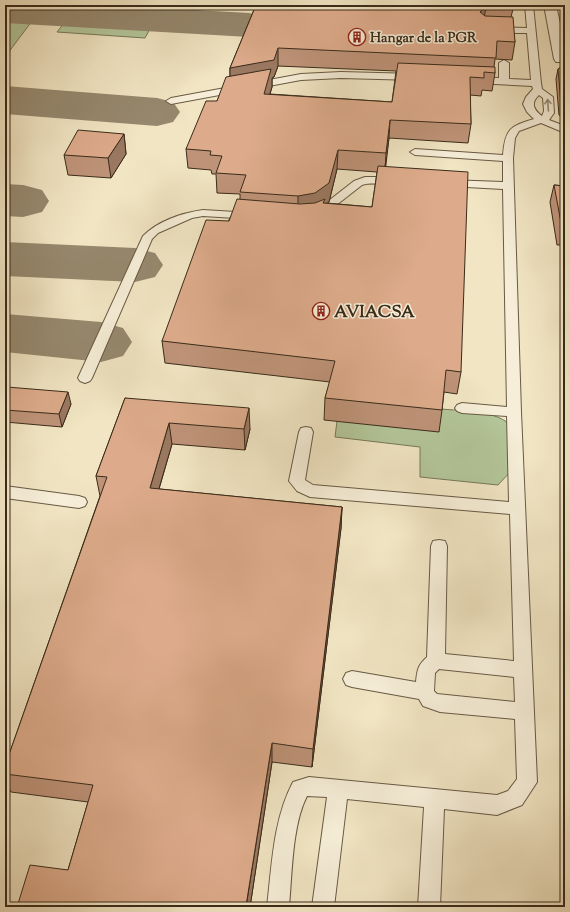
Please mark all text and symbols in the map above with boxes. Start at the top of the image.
building icon: Hangar de la PGR [347,27,367,47]
place label: Hangar de la PGR [370,29,478,49]
one-way arrow [545,99,552,112]
building icon: AVIACSA [311,301,331,321]
place label: AVIACSA [334,301,415,325]

